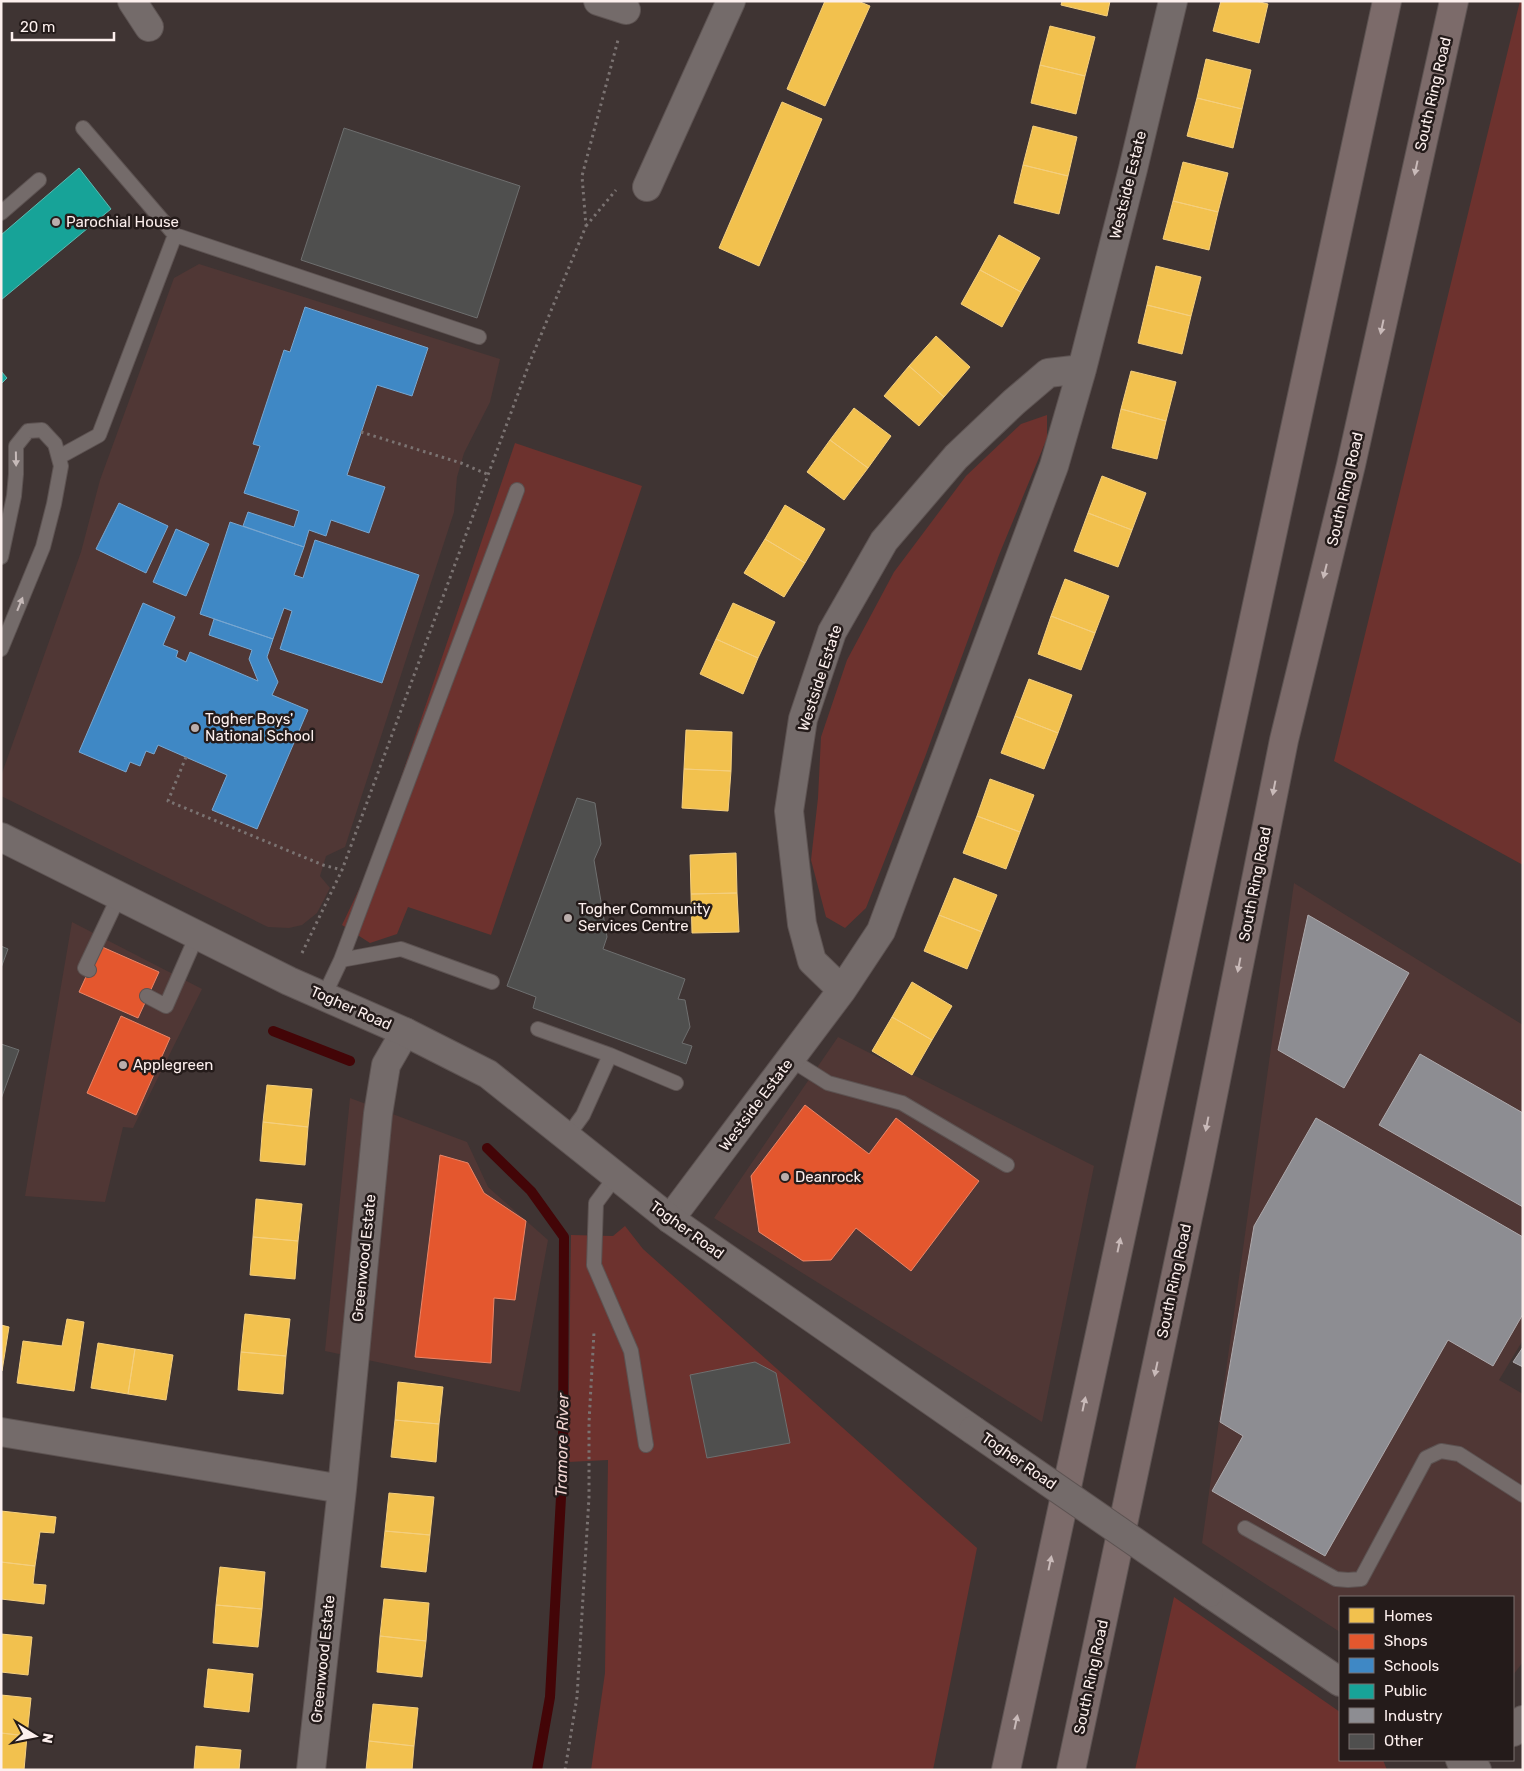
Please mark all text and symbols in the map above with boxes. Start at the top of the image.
scale bar [12,10,115,42]
text: 20 m [20,18,55,36]
street label: South Ring Road [1411,35,1455,153]
street label: Westside Estate [1106,129,1150,241]
one-way arrow [1412,161,1420,176]
place label: Parochial House [66,213,179,231]
marker: Parochial House [50,216,62,228]
one-way arrow [1377,319,1385,335]
street label: South Ring Road [1323,430,1367,548]
one-way arrow [12,451,20,467]
one-way arrow [1321,563,1329,578]
one-way arrow [16,597,24,611]
street label: Westside Estate [794,622,846,734]
place label: Togher Boys' National School [205,710,314,745]
marker: Togher Boys' National School [189,722,201,734]
one-way arrow [1270,781,1278,797]
street label: South Ring Road [1235,825,1275,943]
place label: Togher Community Services Centre [578,900,711,935]
marker: Togher Community Services Centre [562,912,574,924]
one-way arrow [1235,957,1243,972]
street label: Togher Road [308,982,394,1034]
street label: Westside Estate [715,1055,797,1155]
place label: Applegreen [133,1056,213,1074]
marker: Applegreen [117,1059,129,1071]
one-way arrow [1203,1116,1211,1132]
place label: Deanrock [795,1168,862,1186]
marker: Deanrock [779,1171,791,1183]
street label: Greenwood Estate [348,1193,380,1323]
street label: Togher Road [647,1197,727,1263]
street label: South Ring Road [1153,1222,1195,1340]
one-way arrow [1115,1237,1123,1253]
one-way arrow [1152,1361,1160,1376]
water label: Tramore River [552,1392,572,1497]
one-way arrow [1081,1396,1089,1412]
street label: Togher Road [978,1429,1060,1493]
one-way arrow [1046,1556,1054,1571]
street label: Greenwood Estate [307,1594,339,1724]
legend [1339,1596,1514,1761]
text: Homes [1384,1607,1433,1625]
street label: South Ring Road [1070,1618,1112,1736]
text: Shops [1384,1632,1428,1650]
text: Schools [1384,1657,1440,1675]
text: Public [1384,1682,1427,1700]
text: Industry [1384,1707,1443,1725]
north arrow [10,1711,60,1761]
one-way arrow [1012,1715,1020,1730]
text: N [38,1732,57,1745]
text: Other [1384,1732,1424,1750]

